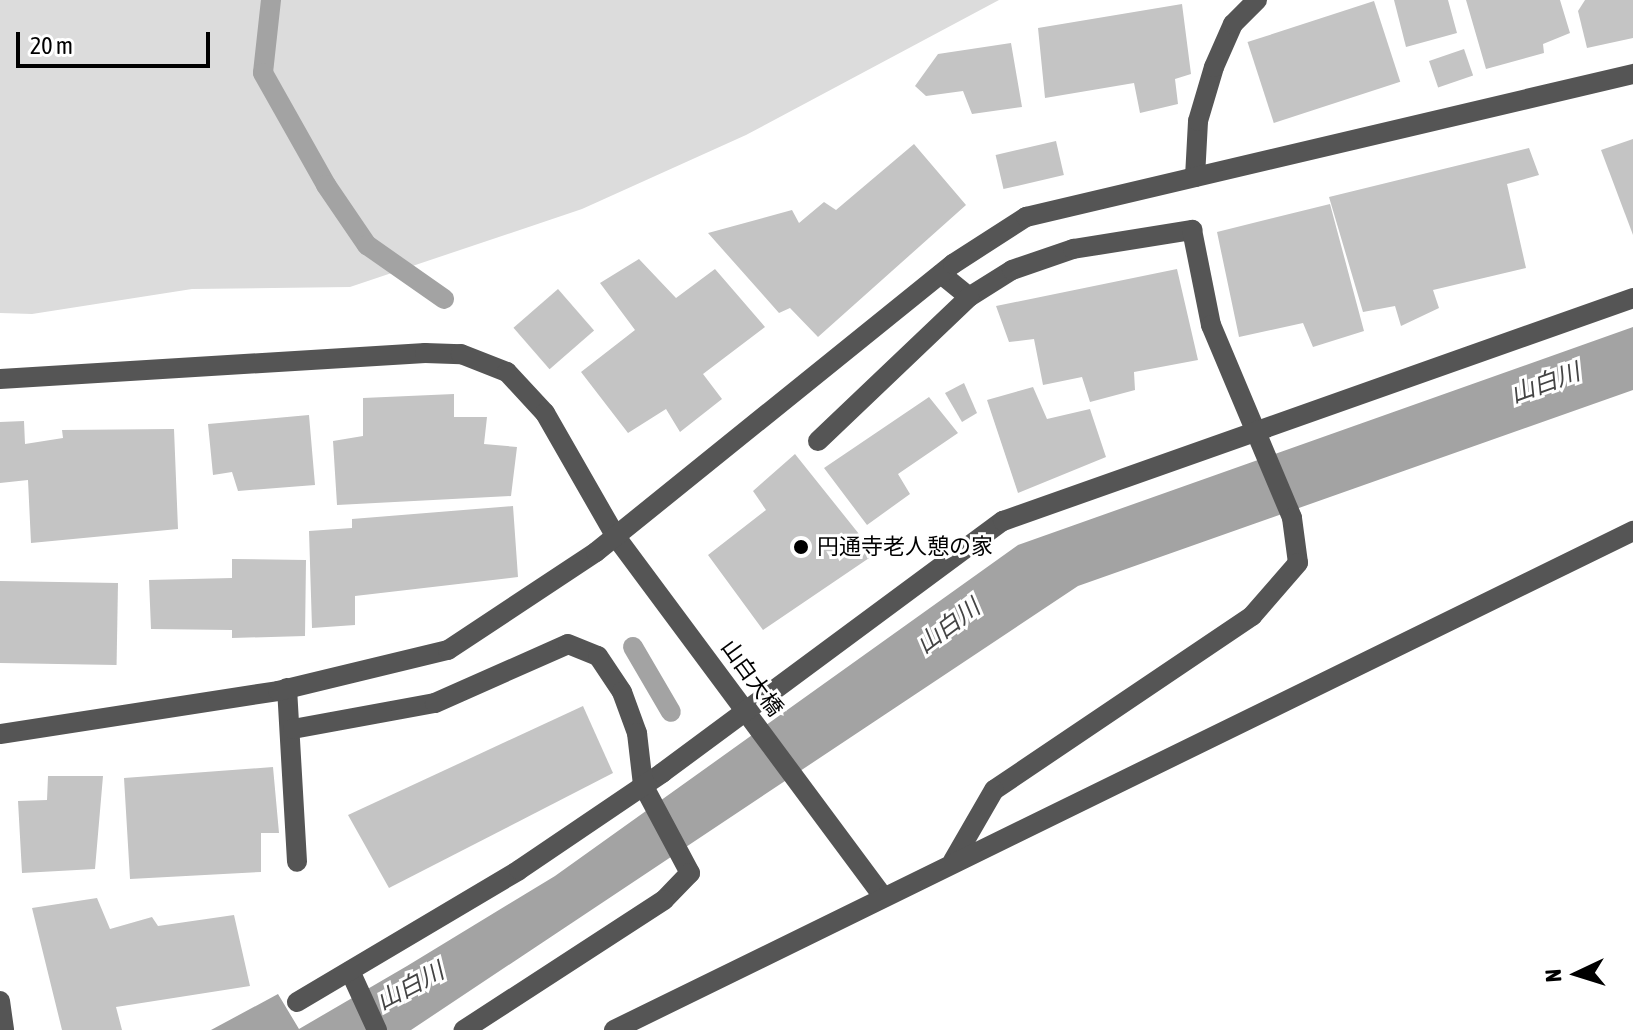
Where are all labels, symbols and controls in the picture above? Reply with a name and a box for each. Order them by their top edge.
scale bar [20,16,214,66]
text: 20 m [30,32,73,59]
water label: 山白川 [1506,357,1584,409]
place label: 円通寺老人憩の家 [817,534,993,560]
marker: 円通寺老人憩の家 [792,538,810,556]
water label: 山白川 [911,593,985,659]
street label: 山白大橋 [715,635,789,721]
north arrow [1537,934,1617,1014]
water label: 山白川 [371,956,449,1016]
text: N [1540,968,1566,983]

